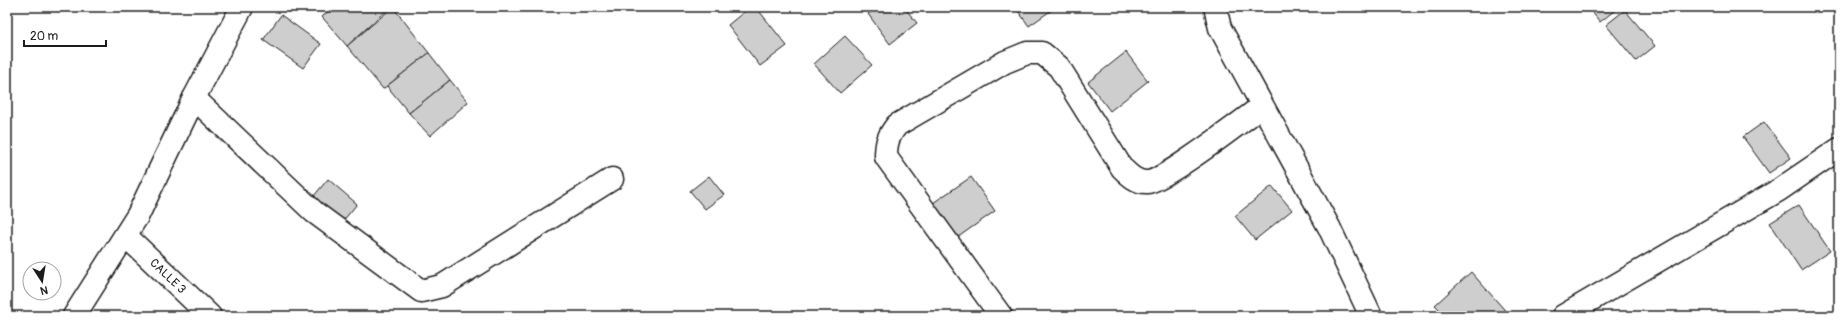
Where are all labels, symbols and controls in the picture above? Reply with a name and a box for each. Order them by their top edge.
scale bar [24,22,106,48]
text: 20 m [30,29,59,44]
street label: CALLE 3 [146,256,189,297]
north arrow [22,261,62,301]
text: N [38,283,49,298]

